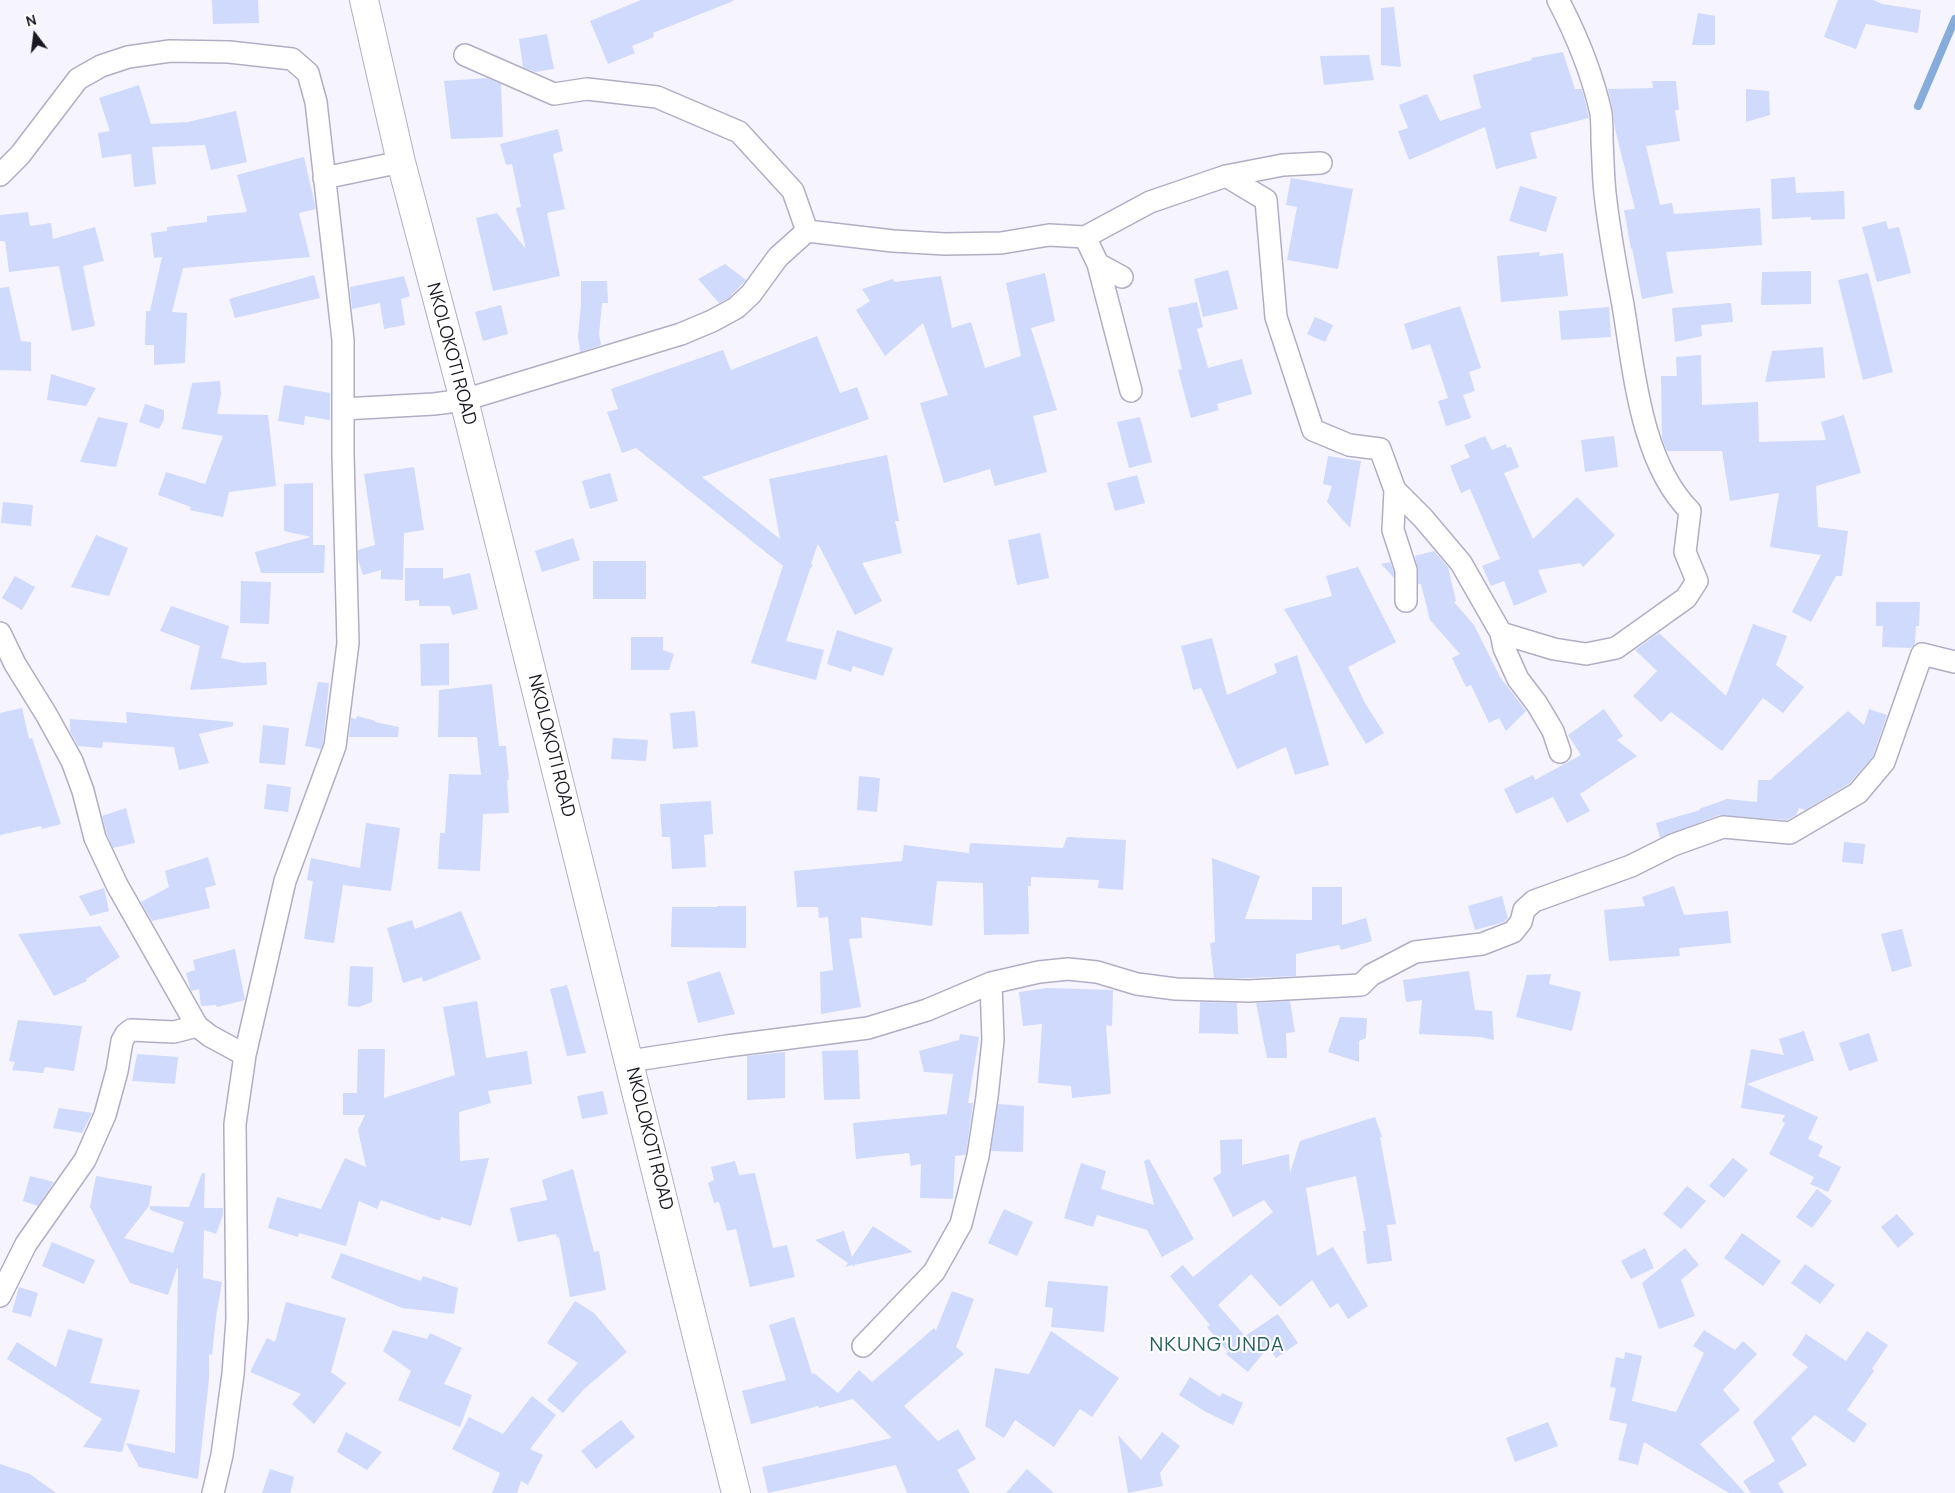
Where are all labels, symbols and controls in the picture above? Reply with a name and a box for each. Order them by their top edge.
north arrow [10,10,60,60]
text: N [24,10,38,31]
street label: NKOLOKOTI ROAD [422,281,480,427]
street label: NKOLOKOTI ROAD [523,673,579,819]
street label: NKOLOKOTI ROAD [621,1066,677,1212]
district label: NKUNG'UNDA [1148,1333,1286,1357]

